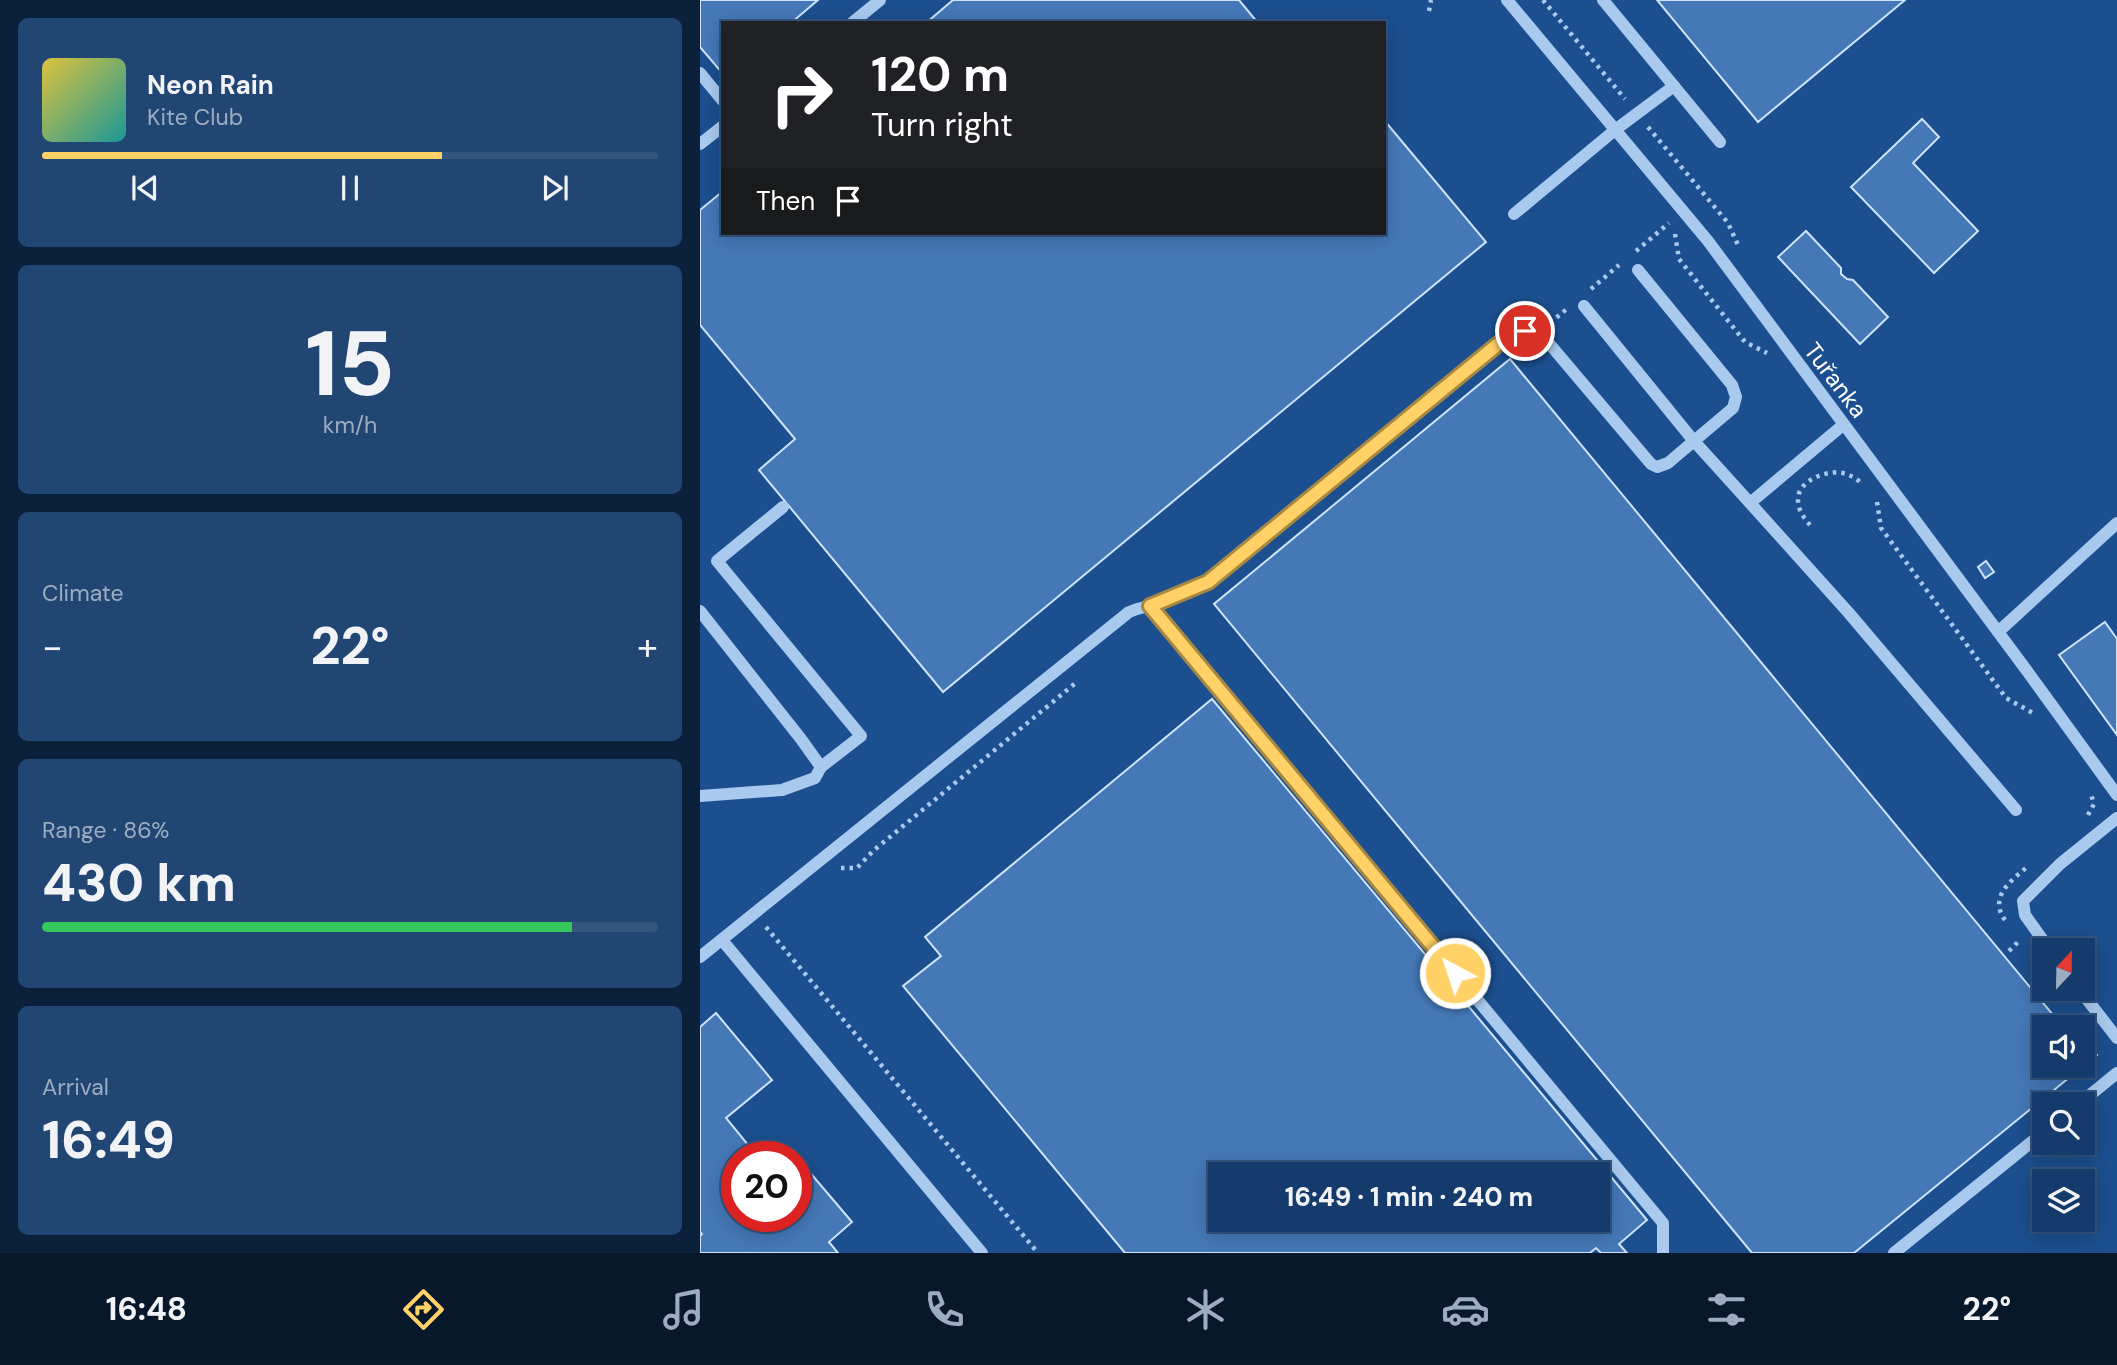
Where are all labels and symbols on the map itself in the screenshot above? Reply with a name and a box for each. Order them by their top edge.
pin [1495,301,1555,361]
street label: Tuřanka [1798,336,1874,424]
position arrow [1418,936,1492,1010]
north arrow [2032,938,2095,1001]
speed limit sign: 20 [721,1141,812,1232]

